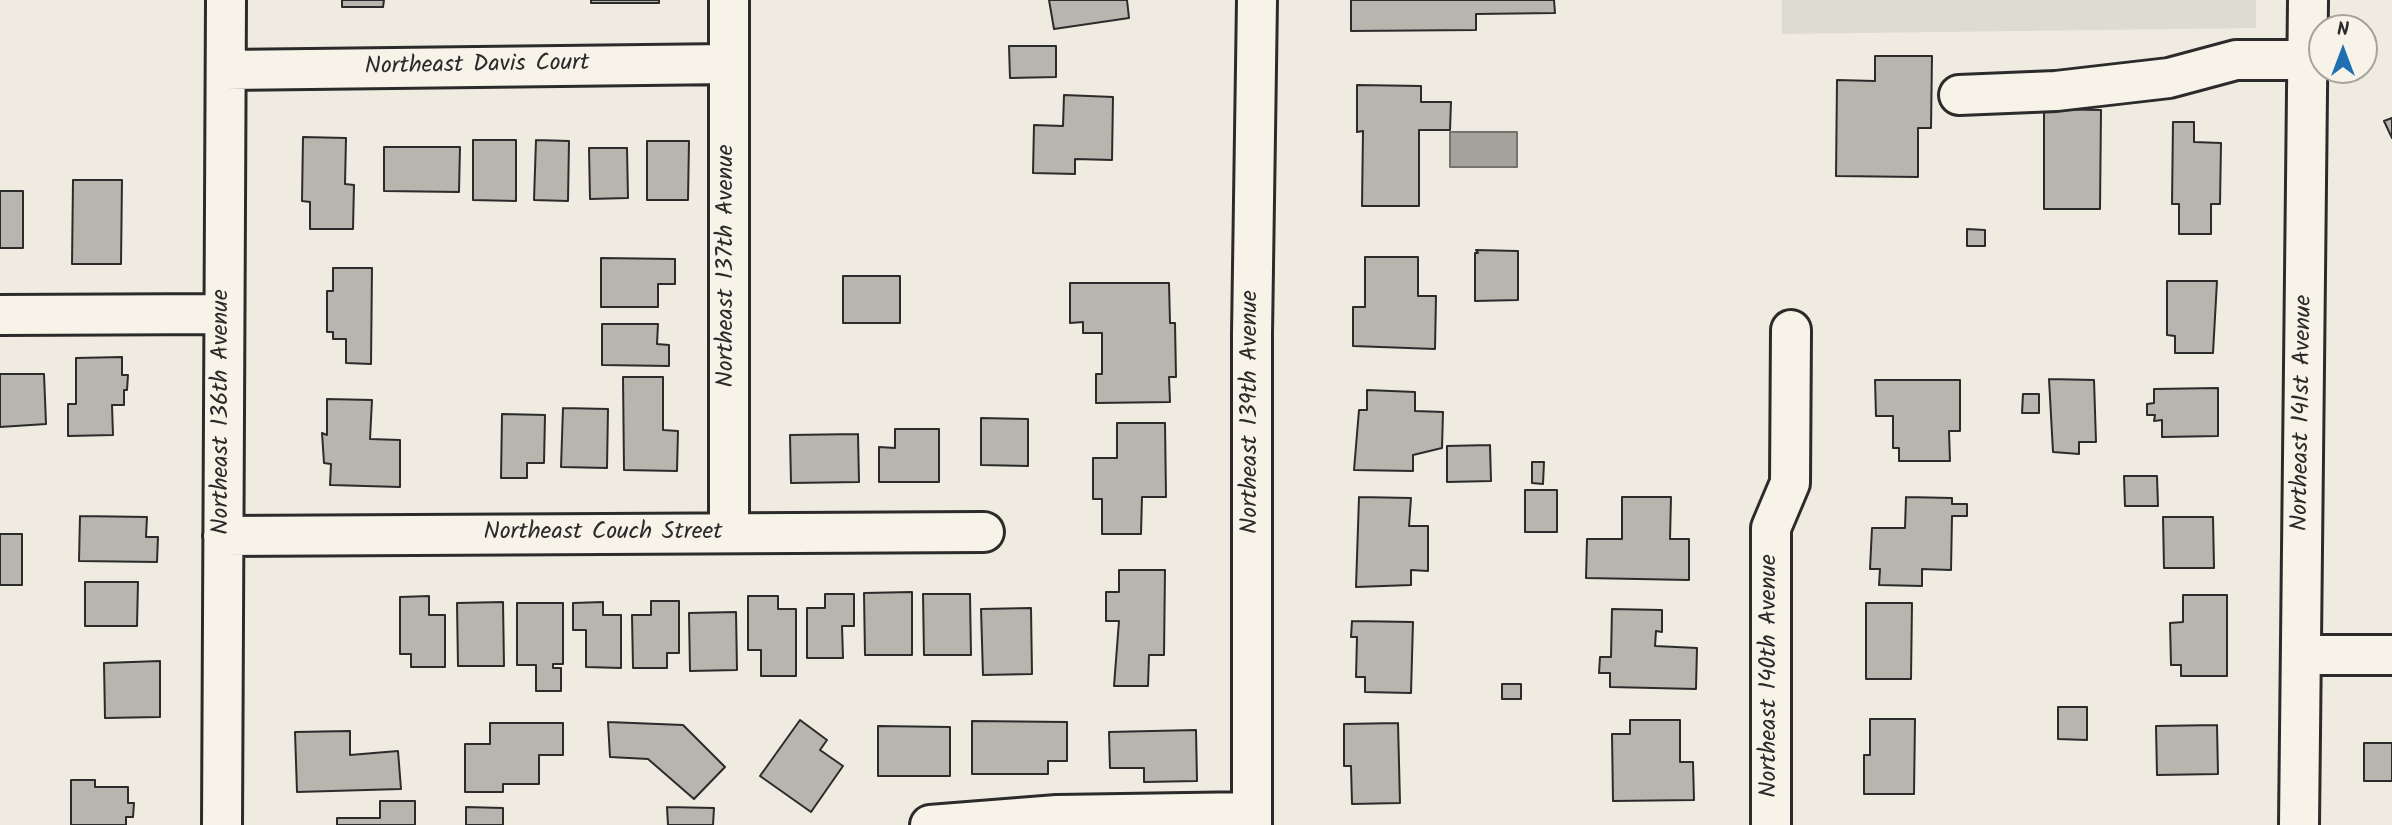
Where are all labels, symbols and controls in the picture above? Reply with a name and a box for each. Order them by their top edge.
north arrow [2308,14,2378,84]
text: N [2337,15,2349,45]
street label: Northeast Davis Court [364,51,590,83]
street label: Northeast 137th Avenue [714,144,742,388]
street label: Northeast 136th Avenue [209,289,237,535]
street label: Northeast 139th Avenue [1238,290,1266,534]
street label: Northeast 141st Avenue [2288,295,2320,531]
street label: Northeast Couch Street [483,520,723,548]
street label: Northeast 140th Avenue [1757,554,1785,798]

